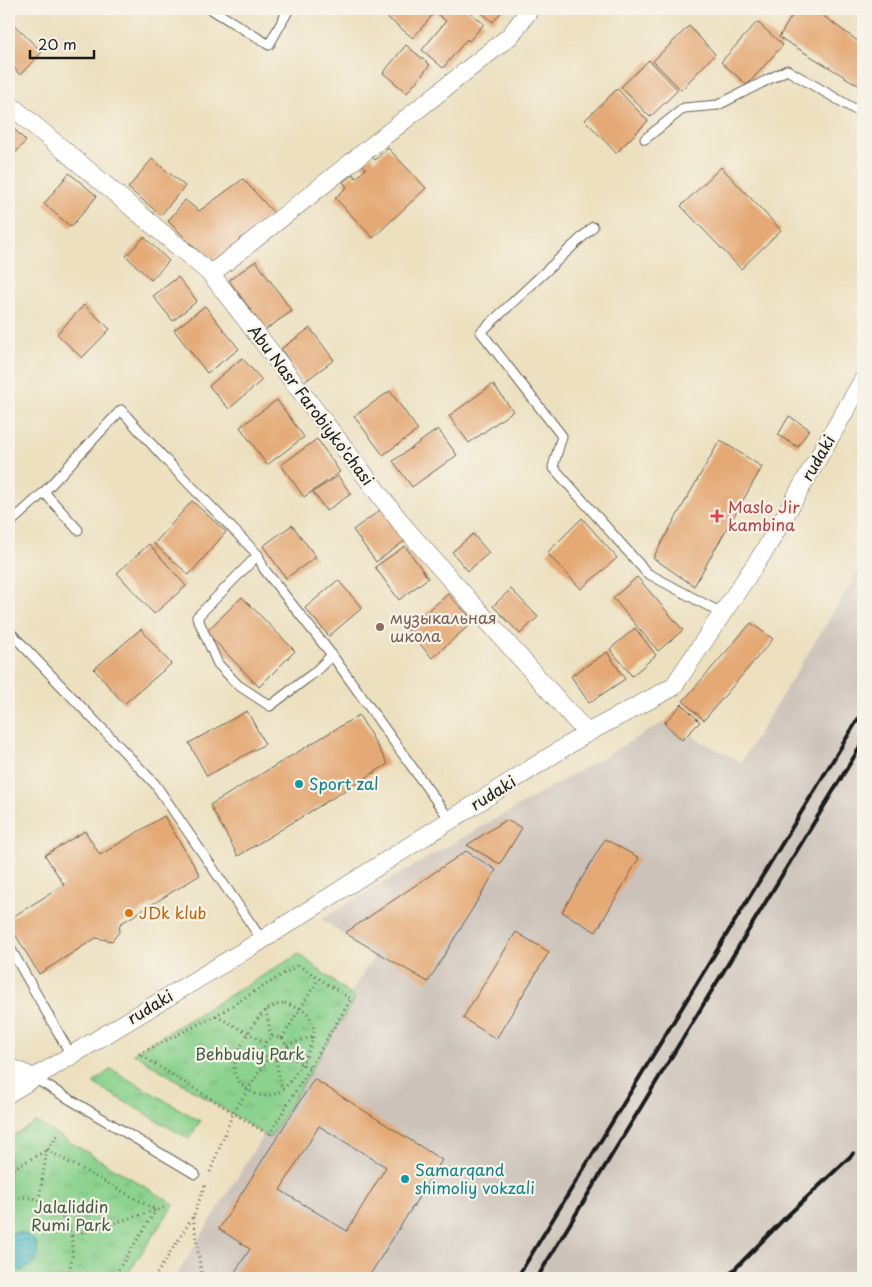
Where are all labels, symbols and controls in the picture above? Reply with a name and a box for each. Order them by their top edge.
scale bar [30,28,94,60]
text: 20 m [38,32,77,55]
street label: Abu Nasr Farobiyko'chasi [243,319,380,490]
street label: rudaki [794,430,840,485]
place label: Maslo Jir kambina [728,494,800,536]
marker: Maslo Jir kambina [710,509,724,523]
place label: музыкальная школа [390,605,497,647]
marker: музыкальная школа [374,621,386,633]
street label: rudaki [465,769,520,816]
place label: Sport zal [309,771,379,795]
marker: Sport zal [293,778,305,790]
place label: JDk klub [139,900,206,924]
marker: JDk klub [123,907,135,919]
street label: rudaki [122,983,177,1029]
park label: Behbudiy Park [195,1041,305,1065]
place label: Samarqand shimoliy vokzali [415,1157,535,1199]
marker: Samarqand shimoliy vokzali [399,1173,411,1185]
park label: Jalaliddin Rumi Park [31,1194,111,1236]

